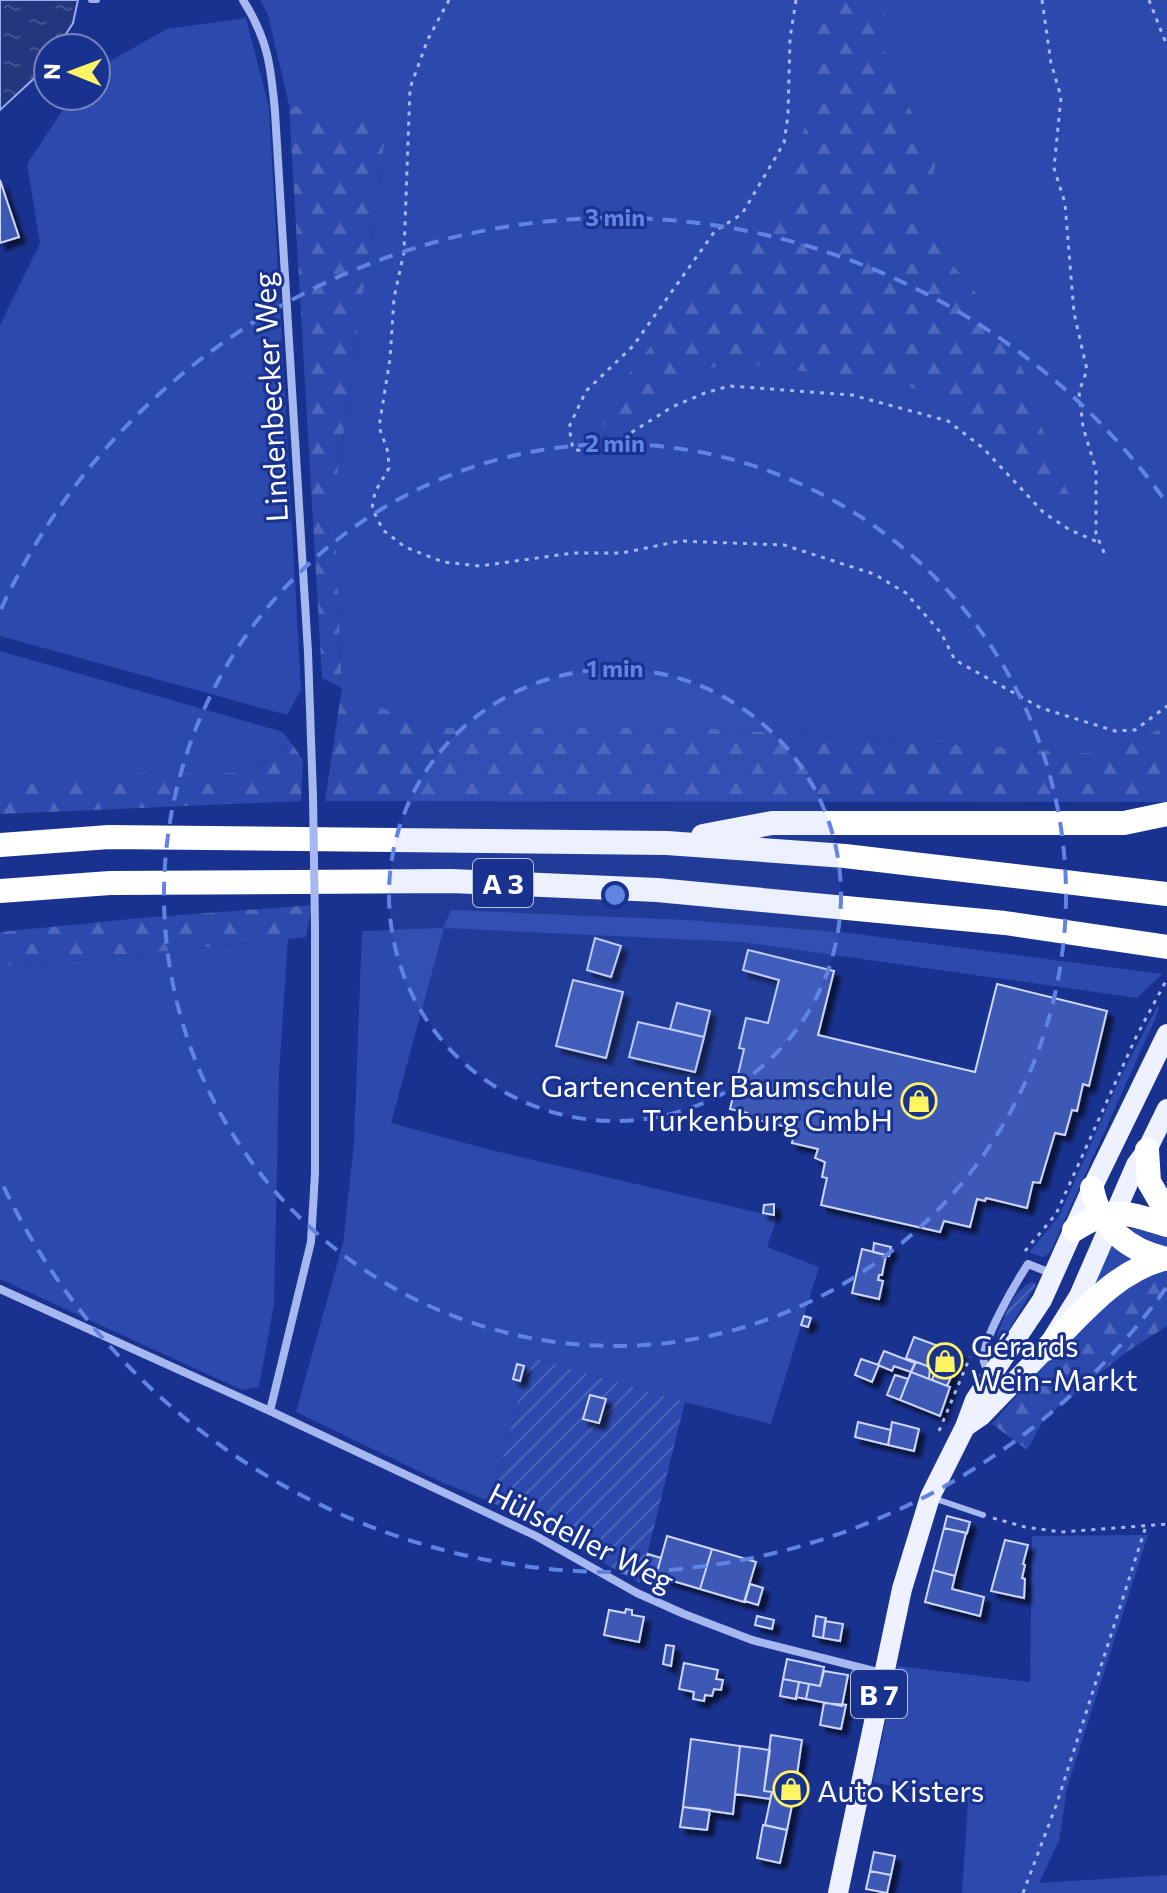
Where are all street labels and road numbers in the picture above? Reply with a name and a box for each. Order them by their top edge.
street label: Lindenbecker Weg [244,271,294,523]
road number: A 3 [473,859,533,907]
street label: Hülsdeller Weg [483,1473,681,1599]
road number: B 7 [851,1670,907,1718]

